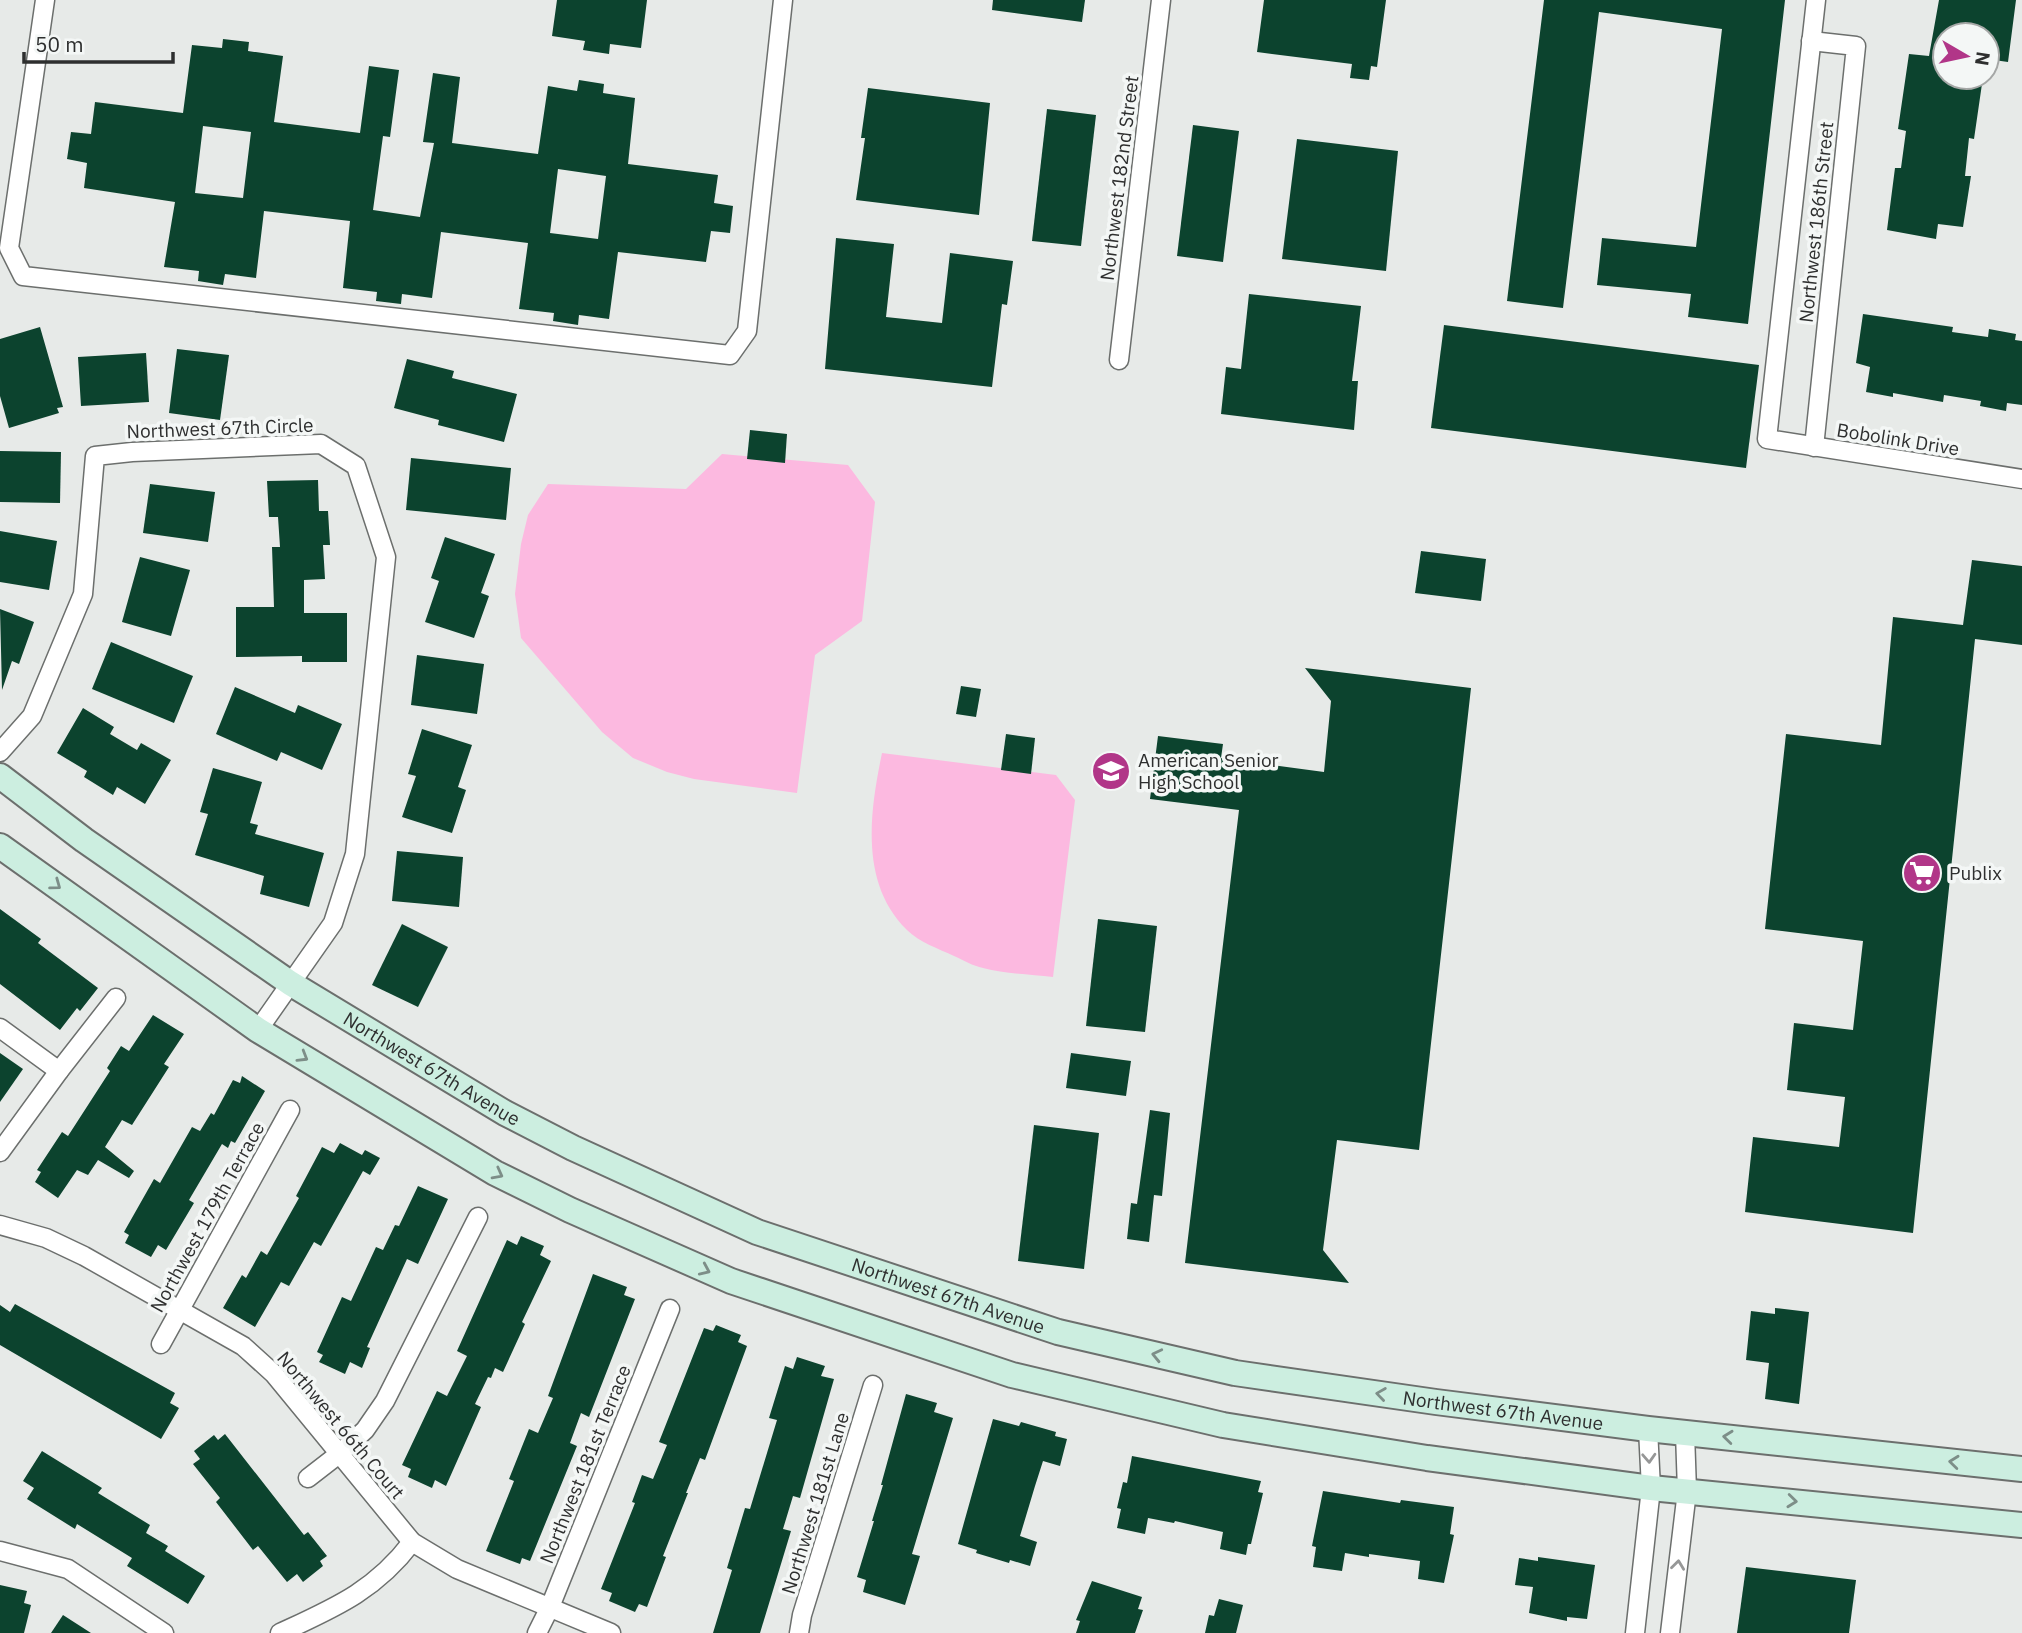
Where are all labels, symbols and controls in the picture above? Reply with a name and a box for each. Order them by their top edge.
scale bar [24,21,173,65]
north arrow [1931,21,2001,91]
text: 50 m [35,30,84,58]
text: N [1970,50,1996,67]
street label: Northwest 182nd Street [1095,74,1143,282]
street label: Northwest 186th Street [1794,120,1838,324]
street label: Northwest 67th Circle [126,413,314,443]
street label: Bobolink Drive [1835,417,1961,461]
place label: American Senior High School [1138,748,1279,794]
school or university icon: American Senior High School [1090,750,1132,792]
supermarket icon: Publix [1901,852,1943,894]
place label: Publix [1949,861,2002,885]
one-way arrow [48,877,61,890]
street label: Northwest 67th Avenue [339,1006,524,1131]
one-way arrow [296,1049,309,1062]
street label: Northwest 179th Terrace [145,1118,269,1316]
one-way arrow [491,1166,503,1179]
street label: Northwest 67th Avenue [849,1252,1048,1339]
one-way arrow [697,1262,710,1276]
street label: Northwest 66th Court [272,1346,410,1504]
one-way arrow [1151,1349,1163,1364]
street label: Northwest 181st Terrace [534,1361,636,1567]
street label: Northwest 67th Avenue [1401,1385,1605,1435]
one-way arrow [1375,1387,1387,1402]
street label: Northwest 181st Lane [776,1409,854,1597]
one-way arrow [1722,1430,1734,1445]
one-way arrow [1642,1453,1657,1464]
one-way arrow [1948,1455,1959,1470]
one-way arrow [1786,1494,1798,1509]
one-way arrow [1671,1559,1686,1571]

